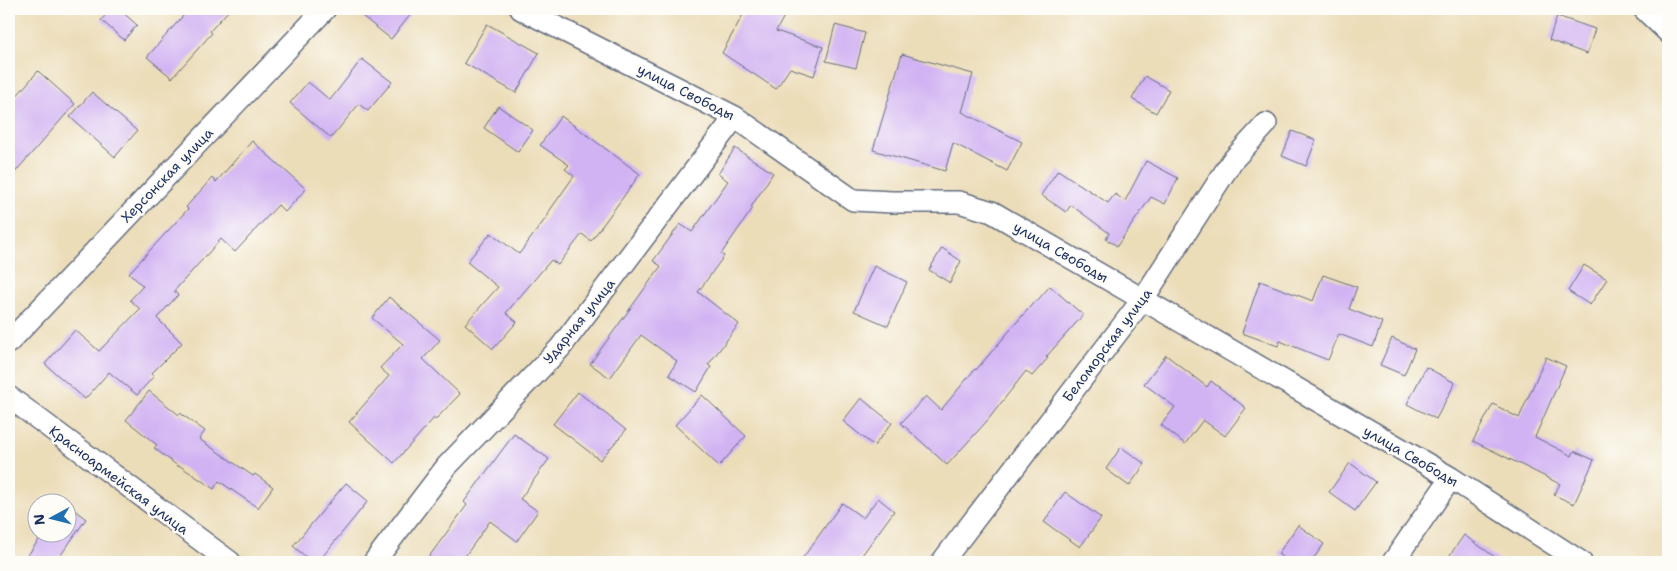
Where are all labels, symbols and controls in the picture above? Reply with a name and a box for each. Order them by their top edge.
street label: улица Свободы [634,60,738,124]
street label: Херсонская улица [117,124,217,226]
street label: улица Свободы [1010,218,1112,286]
street label: Ударная улица [539,274,619,367]
street label: Беломорская улица [1058,284,1156,405]
street label: Красноармейская улица [46,422,193,539]
street label: улица Свободы [1360,422,1462,490]
north arrow [28,494,78,544]
text: N [29,513,49,526]

